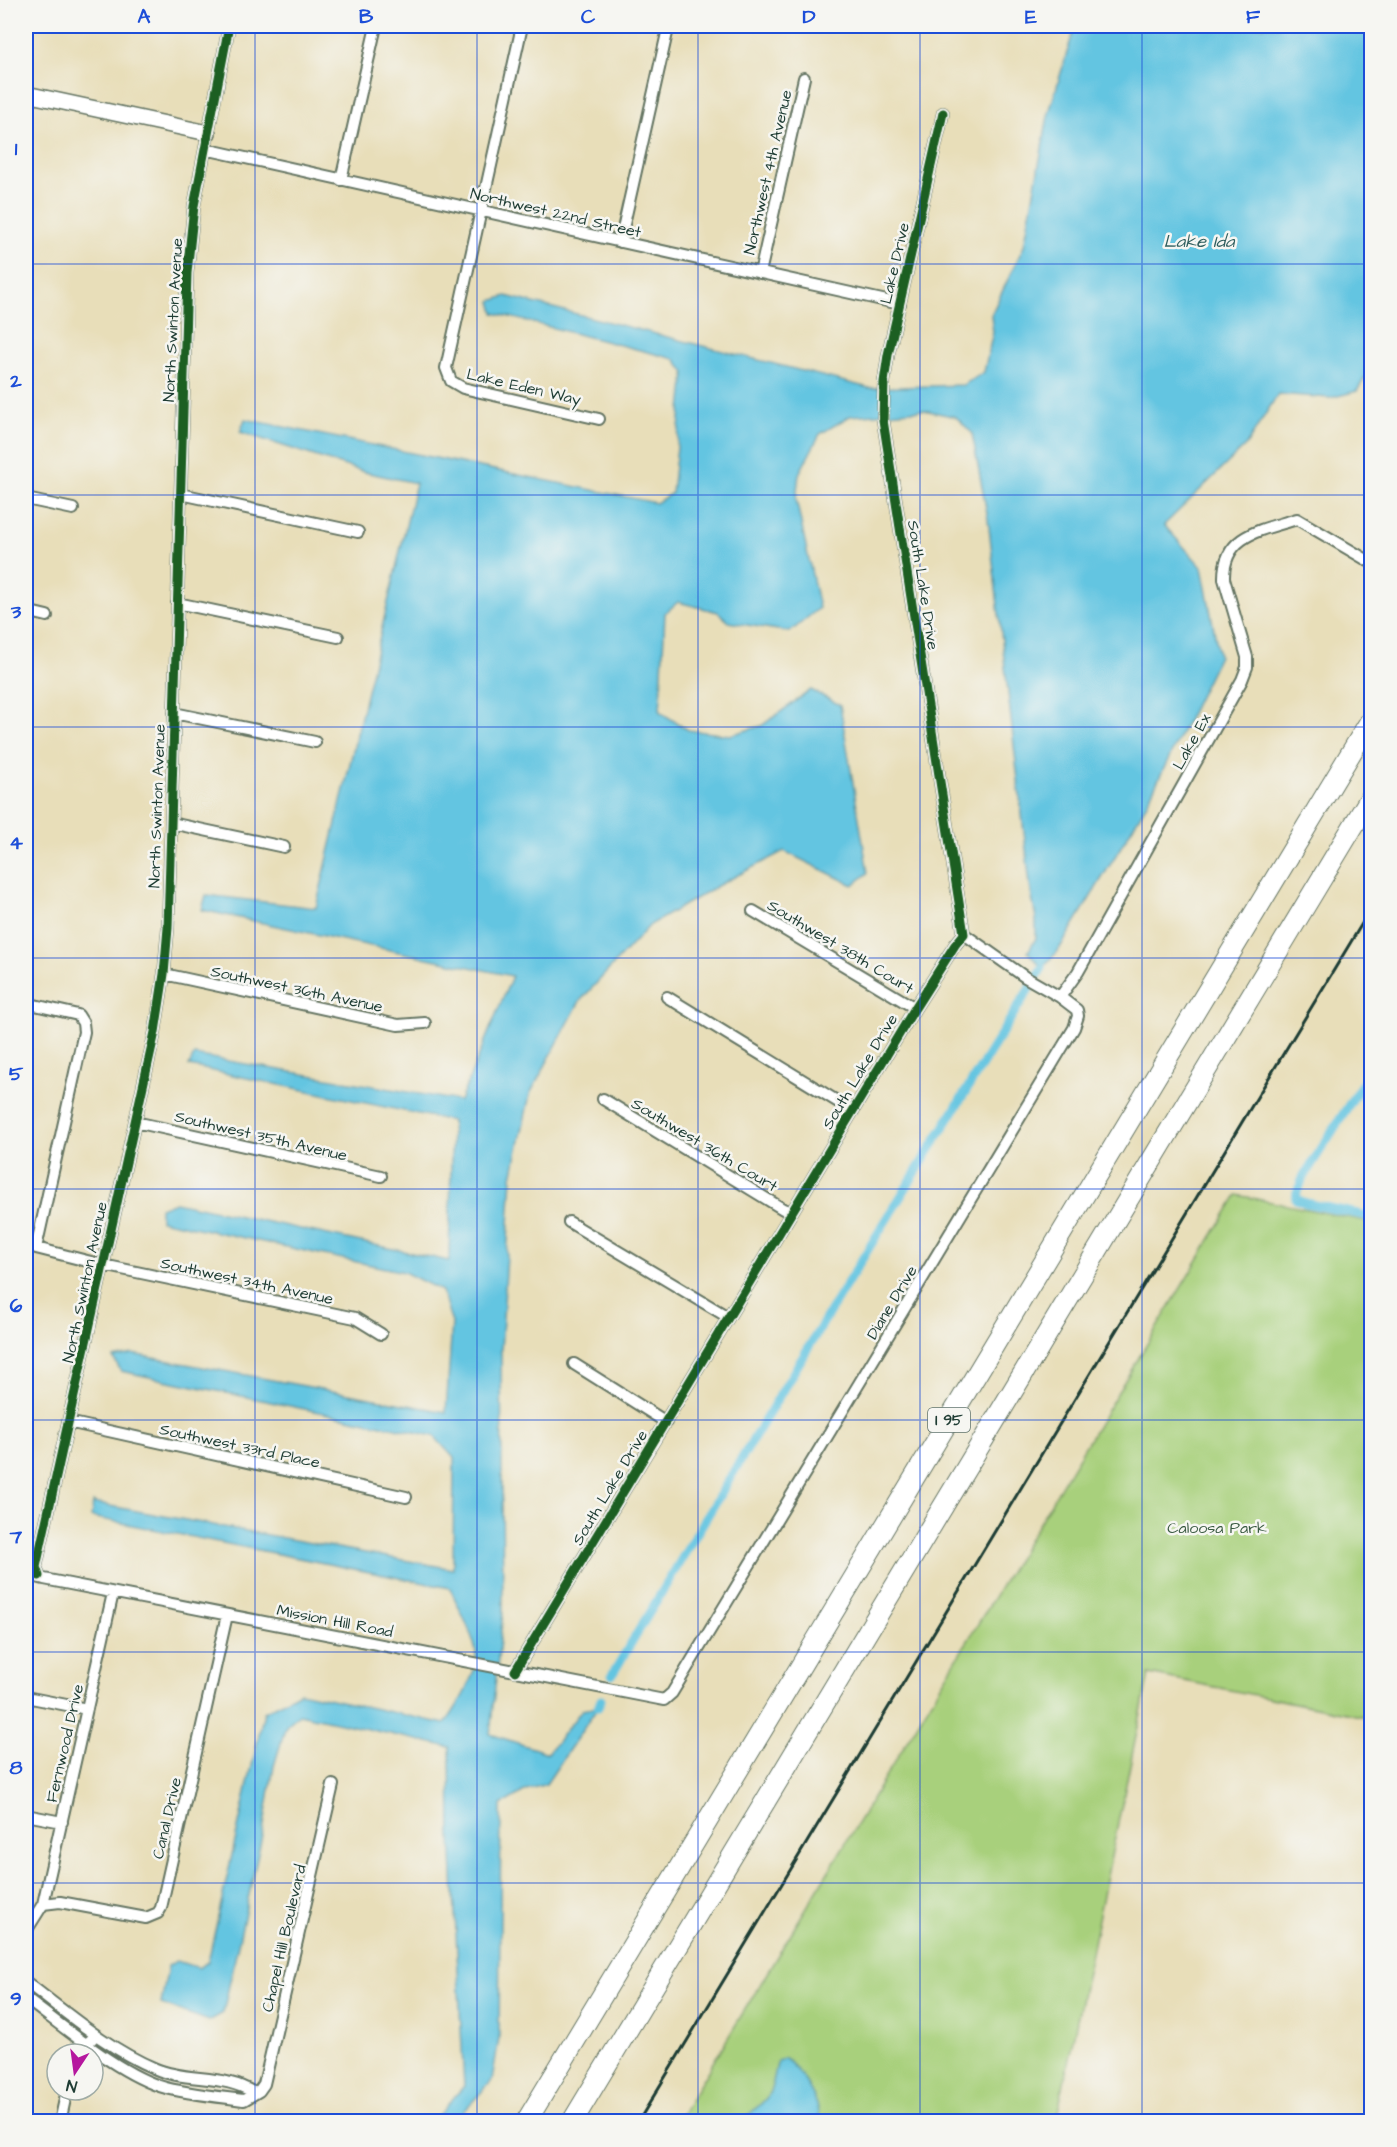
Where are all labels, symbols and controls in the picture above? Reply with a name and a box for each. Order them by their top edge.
text: A [138,3,151,31]
text: B [359,3,374,31]
text: C [581,3,596,31]
text: D [803,3,816,31]
text: E [1025,3,1037,31]
text: F [1246,3,1261,31]
street label: Northwest 4th Avenue [738,87,798,257]
text: 1 [15,135,18,163]
street label: Northwest 22nd Street [468,183,644,243]
street label: Lake Drive [875,220,915,306]
water label: Lake Ida [1164,229,1235,254]
street label: North Swinton Avenue [158,237,188,403]
street label: Lake Eden Way [464,363,583,412]
text: 2 [9,367,22,395]
street label: South Lake Drive [902,519,944,652]
text: 3 [10,598,22,626]
street label: Lake Ex [1167,709,1217,774]
street label: North Swinton Avenue [143,723,171,888]
text: 4 [9,829,23,857]
street label: Southwest 38th Court [763,894,918,1000]
street label: Southwest 36th Avenue [209,960,385,1018]
street label: South Lake Drive [817,1009,903,1133]
text: 5 [9,1060,24,1088]
street label: Southwest 36th Court [627,1092,782,1198]
street label: Southwest 35th Avenue [172,1105,350,1167]
street label: North Swinton Avenue [57,1199,113,1365]
street label: Southwest 34th Avenue [158,1252,336,1310]
street label: Diane Drive [861,1261,923,1344]
text: 6 [10,1292,23,1320]
road number: I 95 [928,1408,970,1432]
street label: Southwest 33rd Place [157,1418,322,1474]
street label: South Lake Drive [567,1425,653,1549]
park label: Caloosa Park [1167,1517,1267,1539]
text: 7 [9,1523,23,1551]
street label: Mission Hill Road [275,1599,395,1643]
street label: Fernwood Drive [41,1682,89,1804]
text: 8 [10,1754,23,1782]
street label: Canal Drive [147,1775,187,1861]
street label: Chapel Hill Boulevard [256,1862,312,2014]
text: 9 [10,1985,22,2013]
north arrow [45,2042,105,2102]
text: N [64,2074,79,2097]

